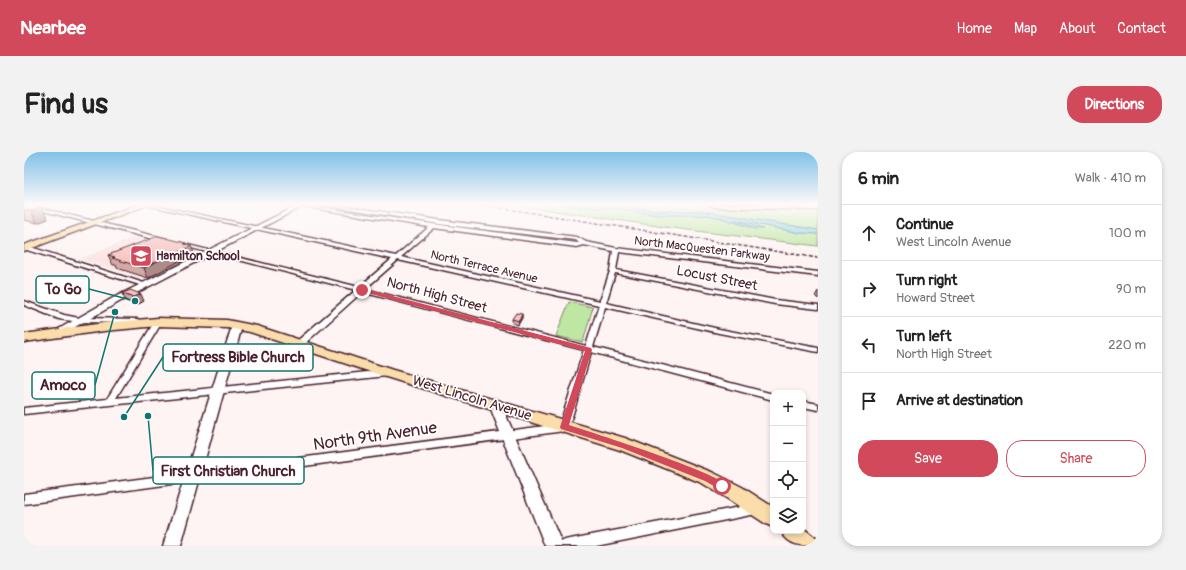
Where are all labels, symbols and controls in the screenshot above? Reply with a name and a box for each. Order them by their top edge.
text: Nearbee [20,16,86,40]
text: Home [957,20,992,37]
text: Map [1014,20,1037,37]
text: About [1059,20,1095,37]
text: Contact [1117,20,1166,37]
button: Directions [1067,86,1162,123]
text: Find us [24,87,108,122]
text: 6 min [858,168,899,189]
text: Walk · 410 m [1075,170,1146,186]
text: Continue [896,215,954,234]
icon: ahead [858,222,880,244]
text: 100 m [1109,225,1146,241]
street label: North MacQuesten Parkway [633,233,771,265]
text: West Lincoln Avenue [896,234,1011,250]
school or university icon: Hamilton School [128,243,154,269]
street label: North Terrace Avenue [429,247,539,287]
place label: Hamilton School [156,249,240,264]
street label: Locust Street [675,262,759,294]
text: Turn right [896,271,957,290]
street label: North High Street [385,273,489,317]
callout: To Go [36,276,89,303]
icon: right [858,278,880,300]
text: To Go [44,280,81,299]
route end [353,281,371,299]
text: 90 m [1116,281,1146,297]
text: Howard Street [896,290,975,306]
text: Turn left [896,327,952,346]
icon: left [858,334,880,356]
text: 220 m [1108,337,1146,353]
callout: Fortress Bible Church [163,344,313,371]
text: North High Street [896,346,992,362]
text: Fortress Bible Church [171,348,305,367]
callout: Amoco [32,372,95,399]
street label: West Lincoln Avenue [410,372,534,424]
text: Amoco [40,376,86,395]
map controls [770,390,806,534]
button: + [770,390,806,426]
icon: arrive [858,390,880,412]
text: Arrive at destination [896,391,1023,410]
street label: North 9th Avenue [312,417,439,455]
button: − [770,426,806,462]
button: Save [858,440,998,477]
button: Share [1006,440,1146,477]
callout: First Christian Church [153,457,304,484]
text: First Christian Church [161,462,295,481]
button: locate [770,462,806,498]
route start [713,477,731,495]
button: layers [770,498,806,534]

